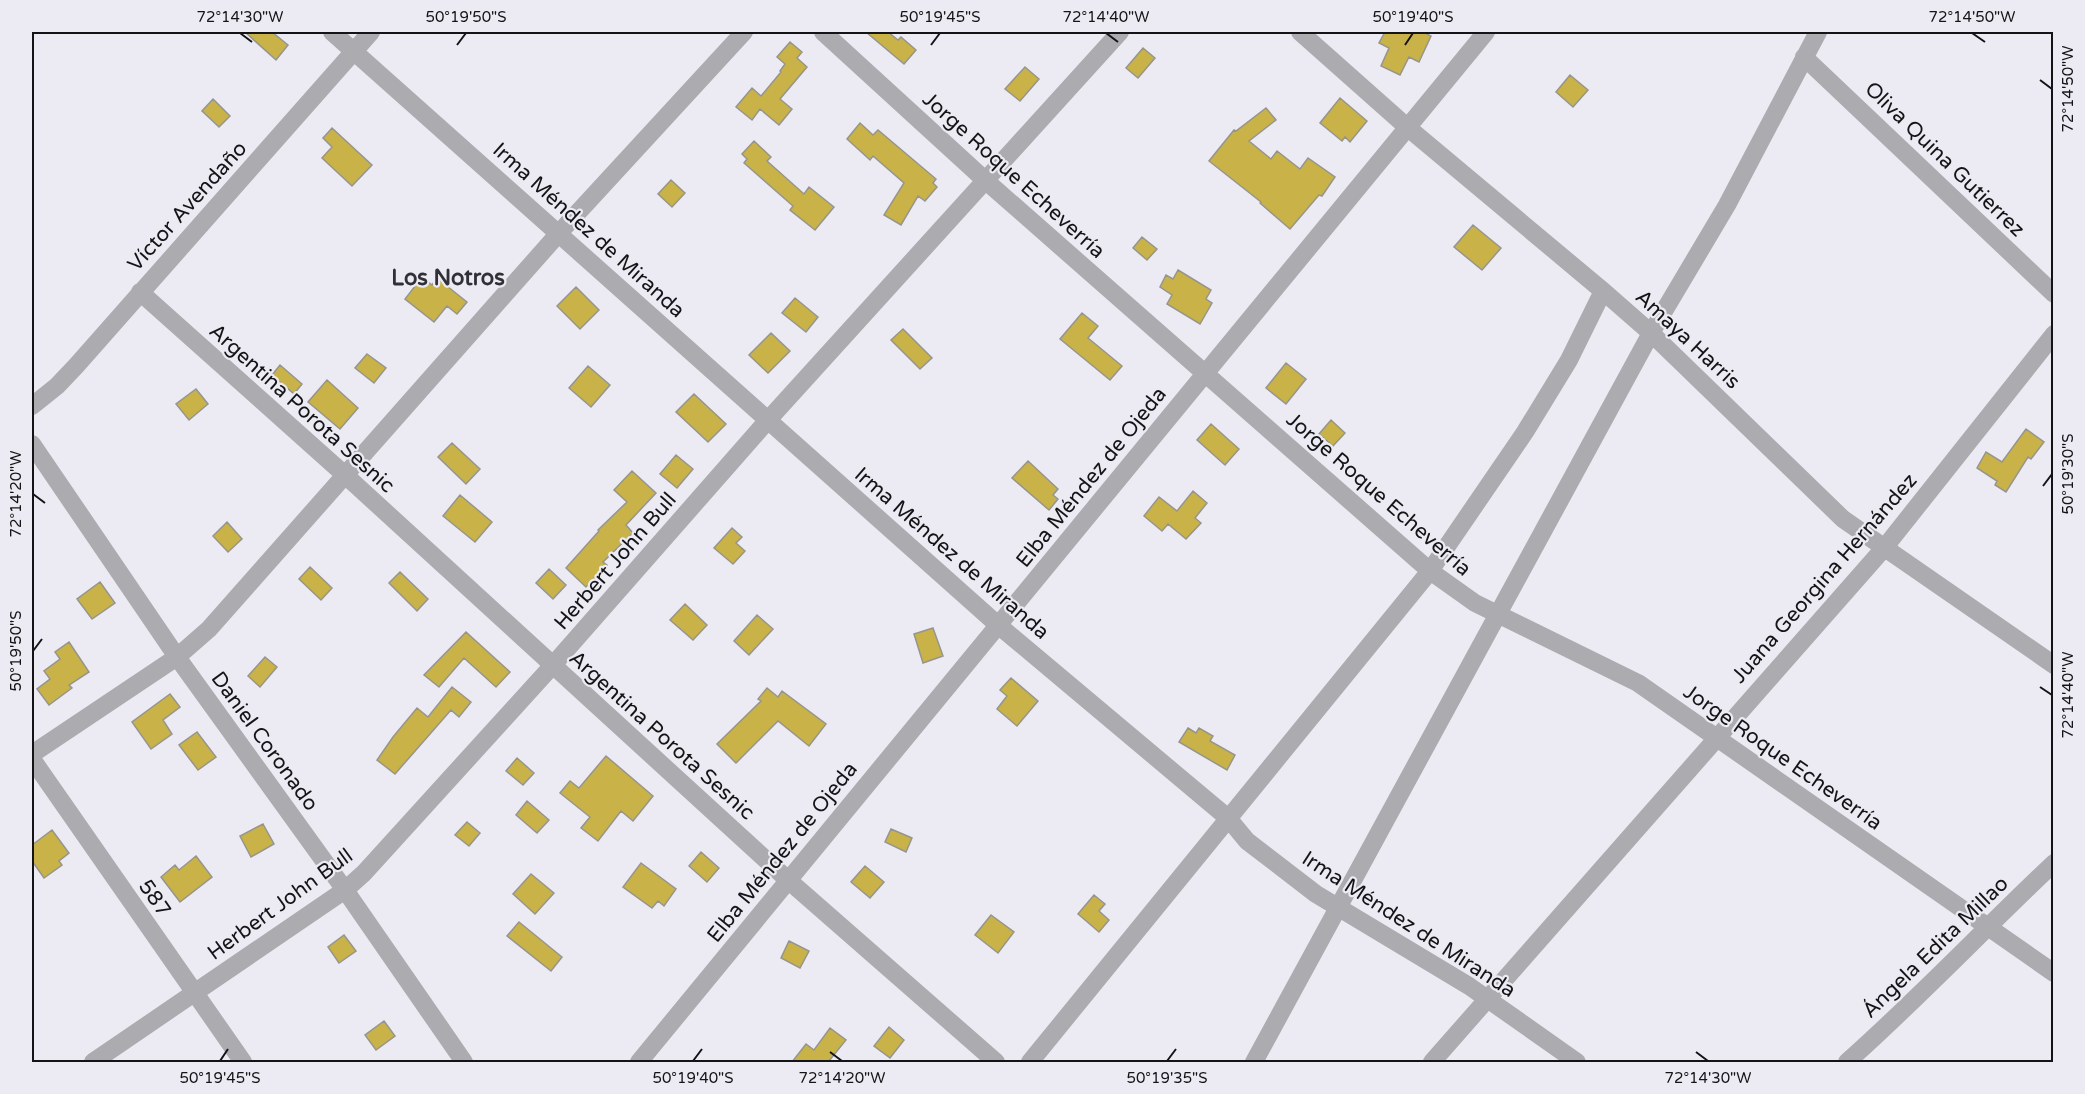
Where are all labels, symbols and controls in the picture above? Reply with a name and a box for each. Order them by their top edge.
text: 72°14'30"W [197,8,283,26]
text: 50°19'50"S [426,8,506,26]
text: 50°19'45"S [900,8,980,26]
text: 72°14'40"W [1063,8,1149,26]
text: 50°19'40"S [1373,8,1453,26]
text: 72°14'50"W [1929,8,2015,26]
text: 72°14'50"W [2059,46,2077,132]
street label: Oliva Quina Gutierrez [1860,77,2030,242]
street label: Jorge Roque Echeverría [917,87,1110,264]
street label: Víctor Avendaño [123,136,252,276]
street label: Irma Méndez de Miranda [488,138,690,323]
district label: Los Notros [391,265,505,291]
street label: Amaya Harris [1630,285,1745,394]
street label: Argentina Porota Sesnic [204,319,399,498]
street label: Elba Méndez de Ojeda [1011,382,1172,572]
street label: Jorge Roque Echeverría [1281,407,1476,582]
text: 50°19'30"S [2059,434,2077,514]
text: 72°14'20"W [7,451,25,537]
street label: Irma Méndez de Miranda [849,462,1054,645]
street label: Juana Georgina Hernández [1726,468,1922,688]
street label: Herbert John Bull [549,488,682,635]
text: 50°19'50"S [7,611,25,691]
street label: Argentina Porota Sesnic [564,646,759,825]
text: 72°14'40"W [2059,652,2077,738]
street label: Daniel Coronado [206,667,324,816]
street label: Jorge Roque Echeverría [1679,679,1887,836]
street label: Elba Méndez de Ojeda [702,757,863,947]
street label: Herbert John Bull [203,843,358,965]
street label: Irma Méndez de Miranda [1297,846,1520,1003]
street label: Ángela Edita Millao [1857,871,2014,1023]
street label: 587 [133,875,176,922]
text: 50°19'45"S [180,1069,260,1087]
text: 50°19'40"S [653,1069,733,1087]
text: 72°14'20"W [799,1069,885,1087]
text: 50°19'35"S [1127,1069,1207,1087]
text: 72°14'30"W [1665,1069,1751,1087]

